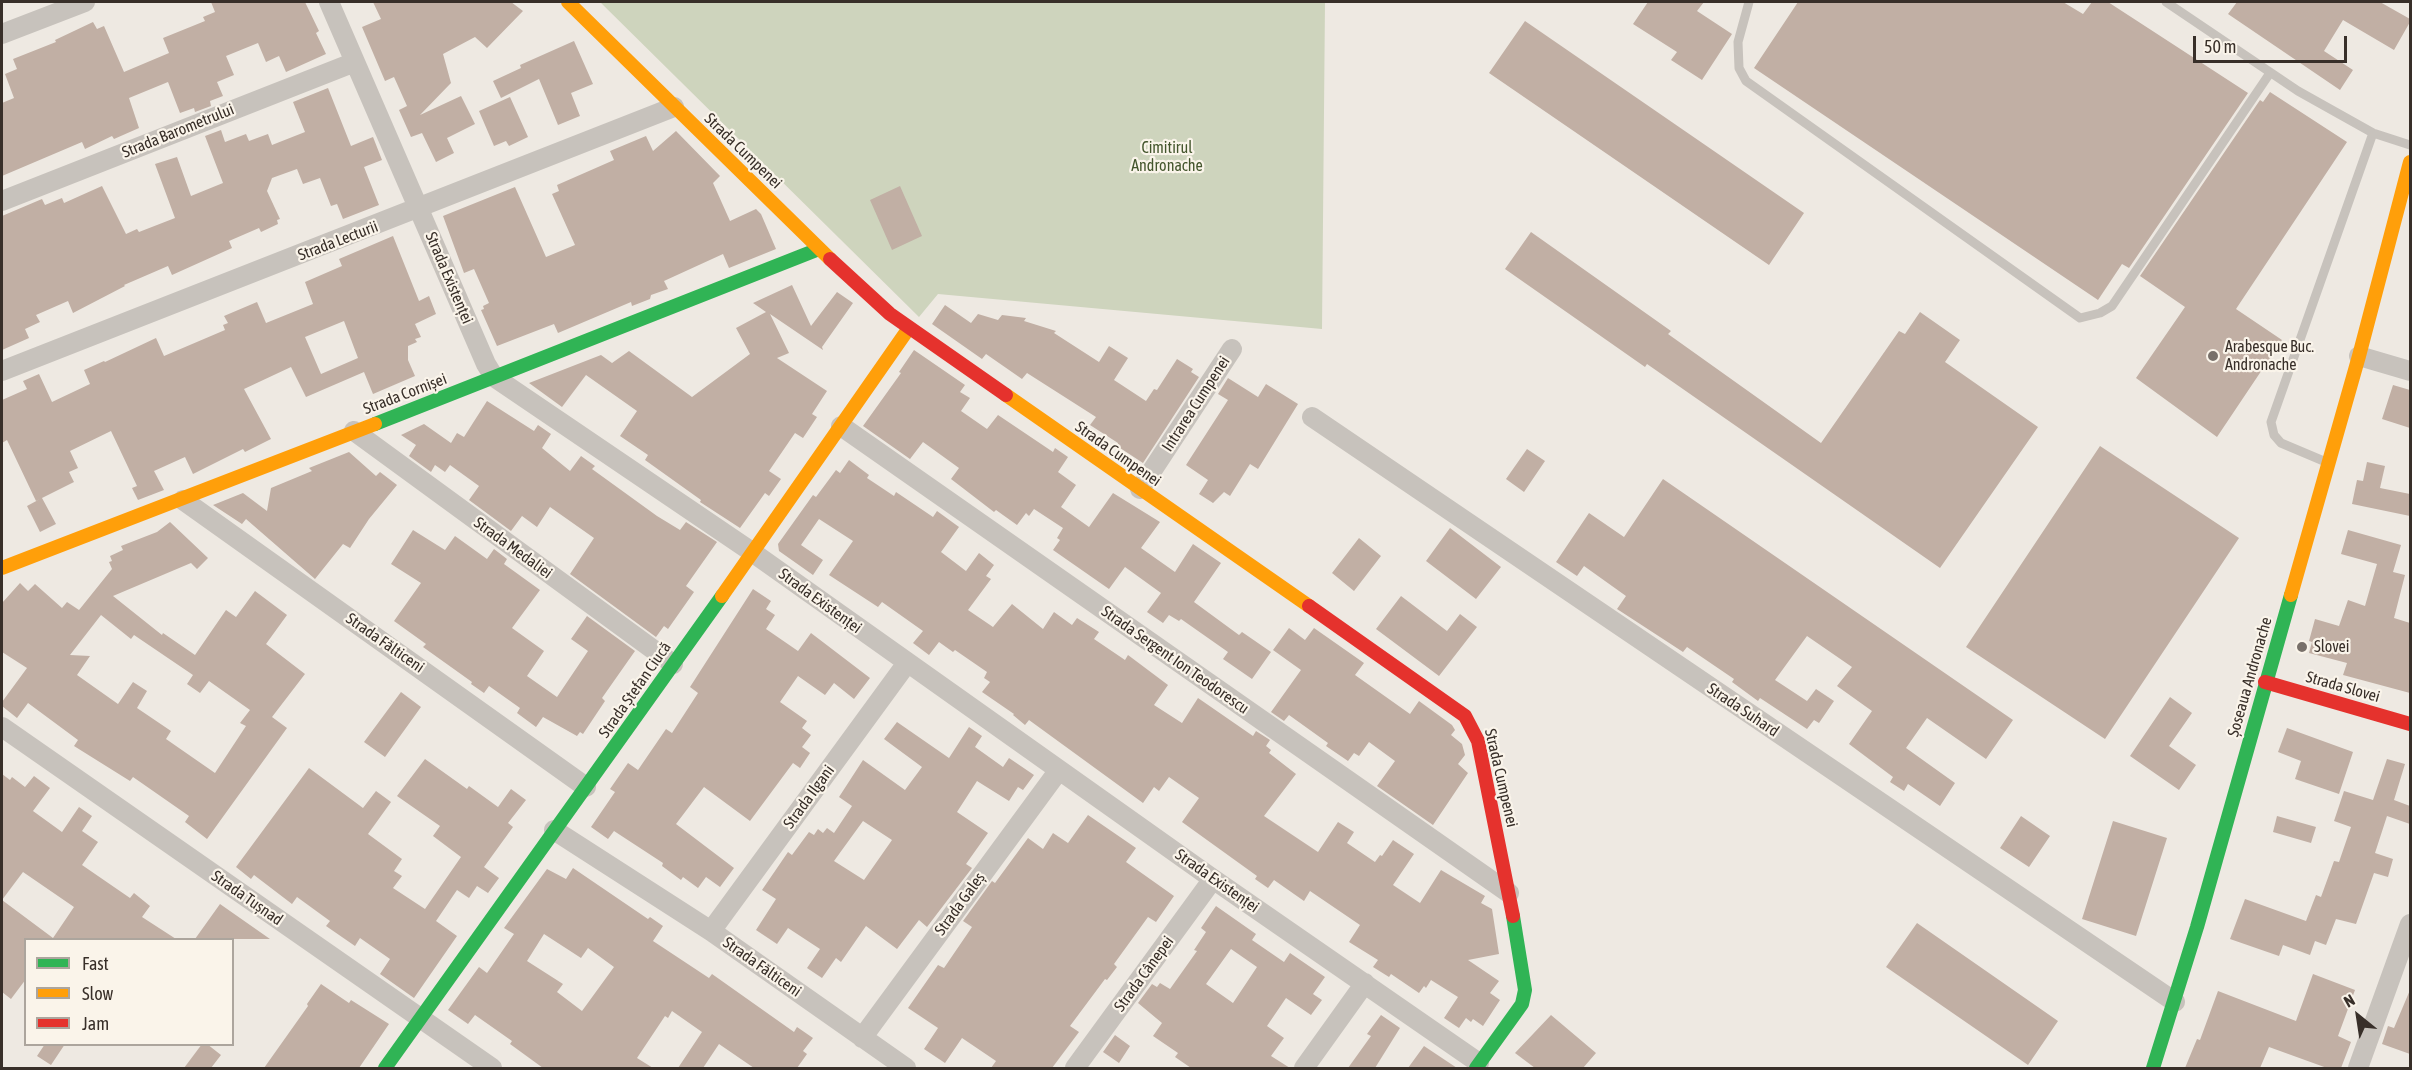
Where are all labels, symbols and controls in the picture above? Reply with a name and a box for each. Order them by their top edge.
scale bar [2196,24,2350,62]
text: 50 m [2204,36,2236,57]
street label: Strada Barometrului [119,100,237,162]
street label: Strada Cumpenei [700,109,786,193]
park label: Cimitirul Andronache [1131,138,1203,176]
street label: Strada Lecturii [295,217,381,265]
street label: Strada Existenței [421,229,477,327]
place label: Arabesque Buc. Andronache [2225,337,2314,375]
marker: Arabesque Buc. Andronache [2206,349,2220,363]
street label: Intrarea Cumpenei [1158,353,1234,455]
street label: Strada Cornișei [361,369,449,419]
street label: Strada Cumpenei [1071,417,1165,491]
street label: Strada Medaliei [470,513,556,583]
street label: Strada Existenței [775,564,865,638]
street label: Strada Sergent Ion Teodorescu [1098,602,1252,718]
street label: Strada Fălticeni [342,609,428,677]
street label: Șoseaua Andronache [2224,615,2276,739]
place label: Slovei [2314,637,2350,657]
street label: Strada Ștefan Ciucă [595,638,675,742]
marker: Slovei [2295,640,2309,654]
street label: Strada Slovei [2304,667,2382,707]
street label: Strada Suhard [1704,679,1782,741]
street label: Strada Cumpenei [1480,727,1522,829]
street label: Strada Ilgani [780,761,838,833]
street label: Strada Existenței [1171,845,1263,917]
street label: Strada Tușnad [208,866,286,930]
street label: Strada Galeș [931,869,989,939]
street label: Strada Fălticeni [719,933,805,1001]
street label: Strada Cânepei [1110,933,1178,1015]
legend [24,938,234,1046]
text: Fast [82,953,109,974]
text: Slow [82,983,113,1004]
north arrow [2328,986,2388,1046]
text: N [2340,990,2358,1011]
text: Jam [82,1013,109,1034]

